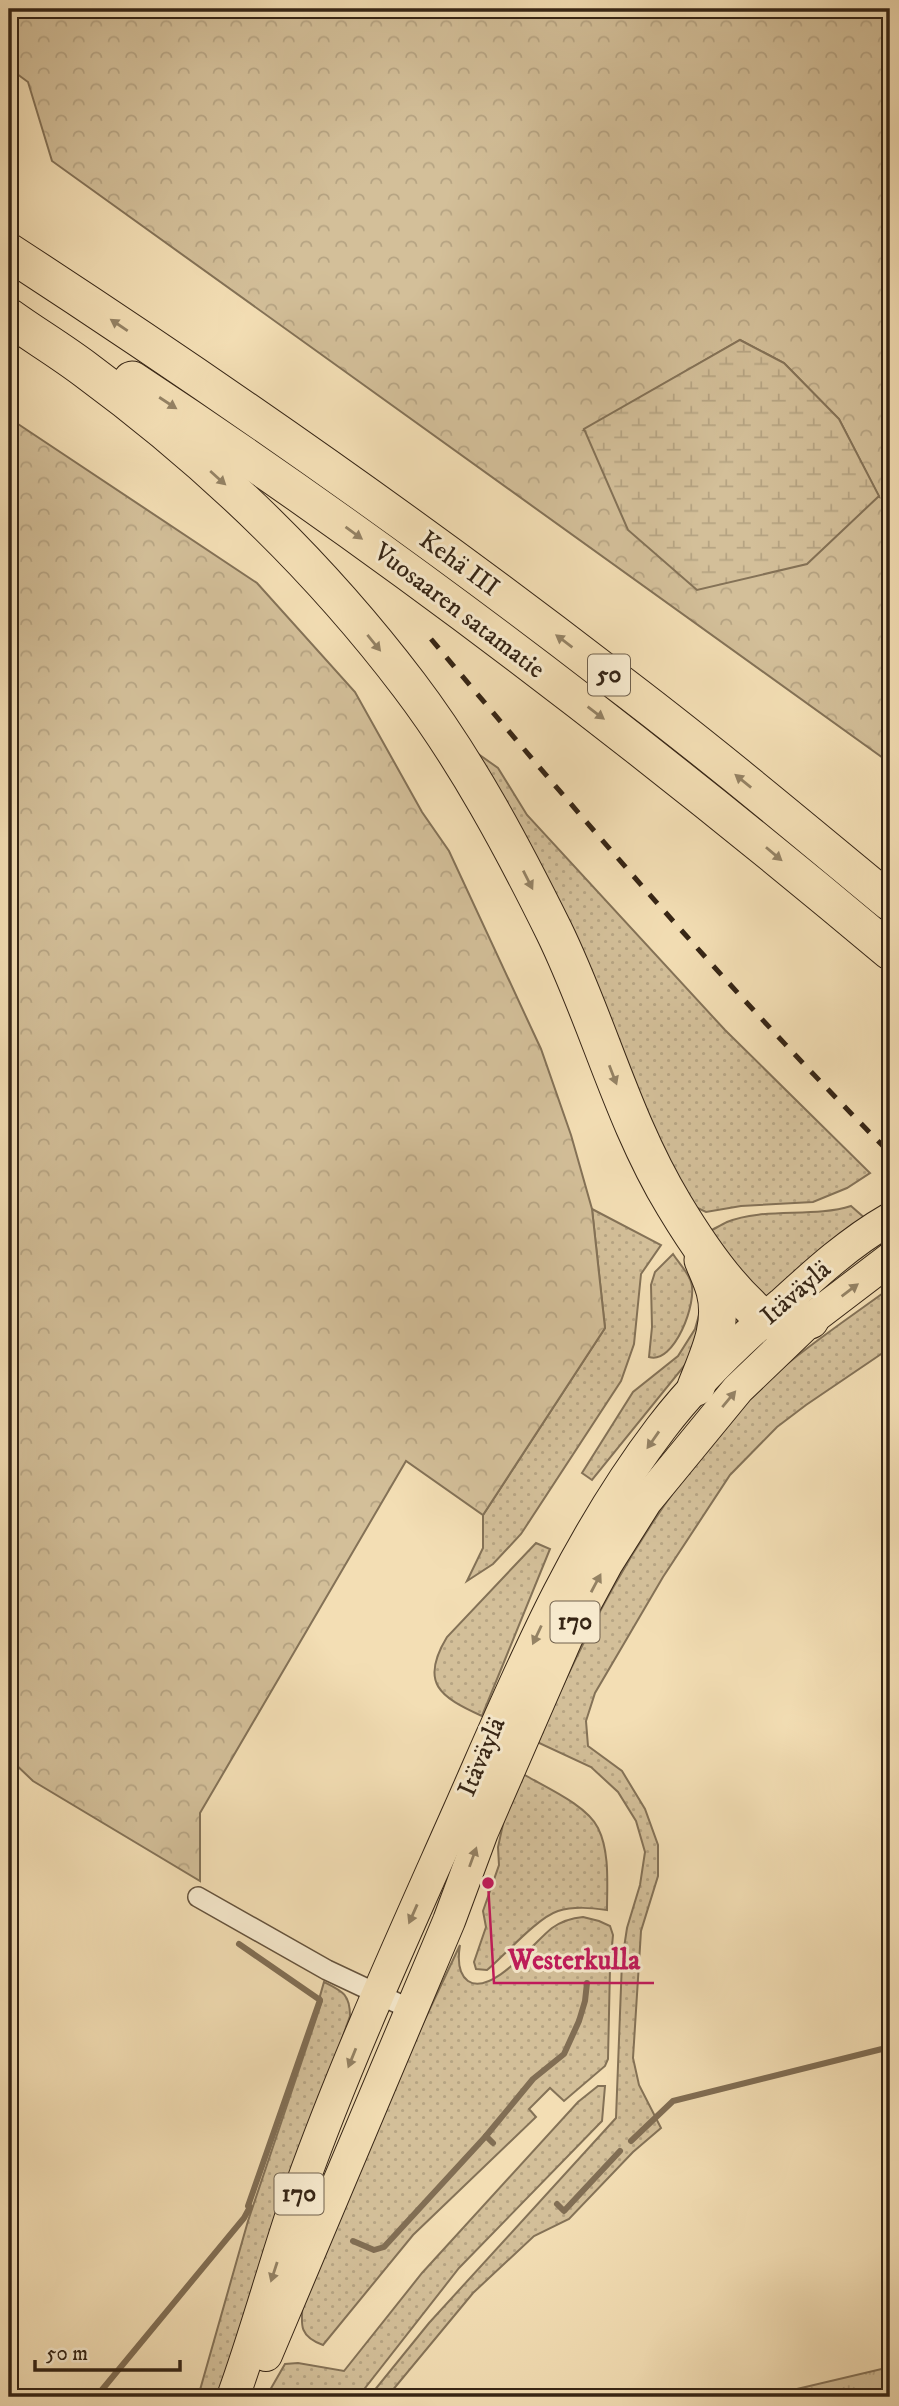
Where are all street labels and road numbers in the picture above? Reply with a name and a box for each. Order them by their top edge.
street label: Kehä III [412,524,506,604]
street label: Vuosaaren satamatie [366,535,551,686]
road number: 50 [588,654,630,696]
street label: Itäväylä [754,1253,838,1333]
road number: 170 [550,1602,600,1642]
street label: Itäväylä [451,1713,513,1801]
road number: 170 [274,2174,324,2214]

